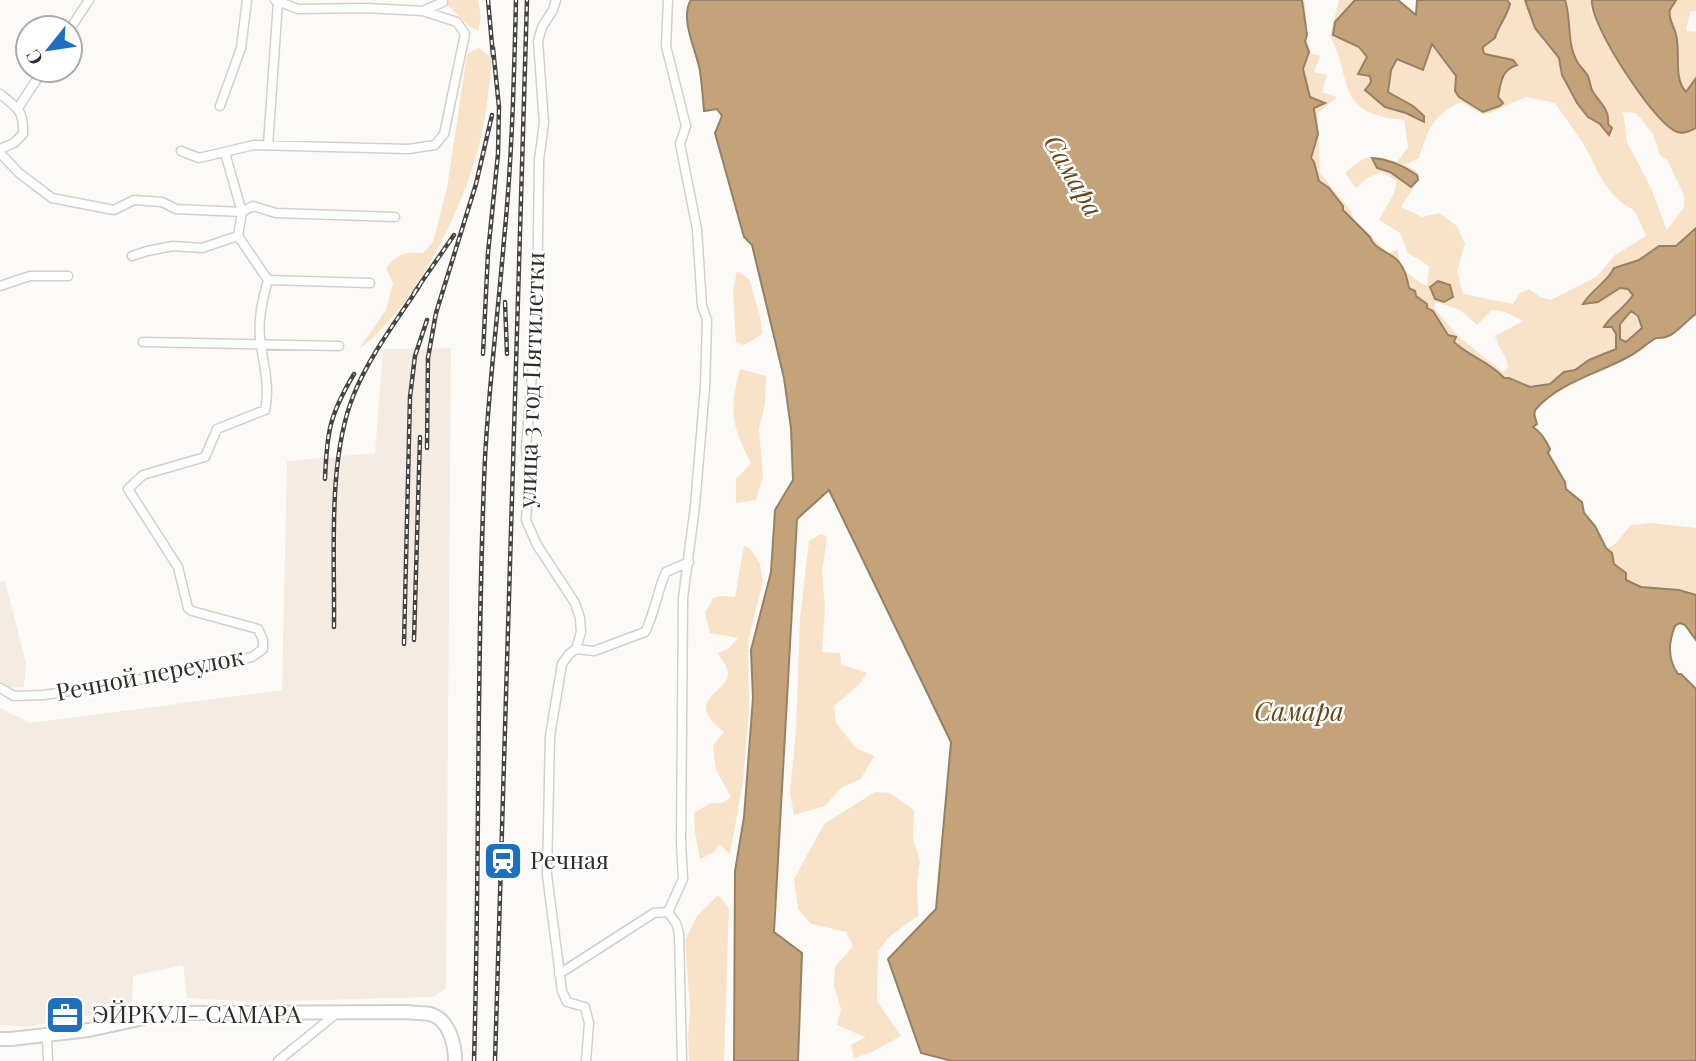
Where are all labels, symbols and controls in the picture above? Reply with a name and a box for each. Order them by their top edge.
north arrow [14,14,84,84]
text: С [19,46,48,70]
water label: Самара [1037,128,1112,223]
street label: улица 3 год Пятилетки [510,251,550,509]
street label: Речной переулок [53,639,247,707]
water label: Самара [1254,693,1344,728]
station icon: Речная [482,840,524,882]
place label: Речная [530,843,609,875]
office icon: ЭЙРКУЛ- САМАРА [44,994,86,1036]
place label: ЭЙРКУЛ- САМАРА [92,997,302,1029]

